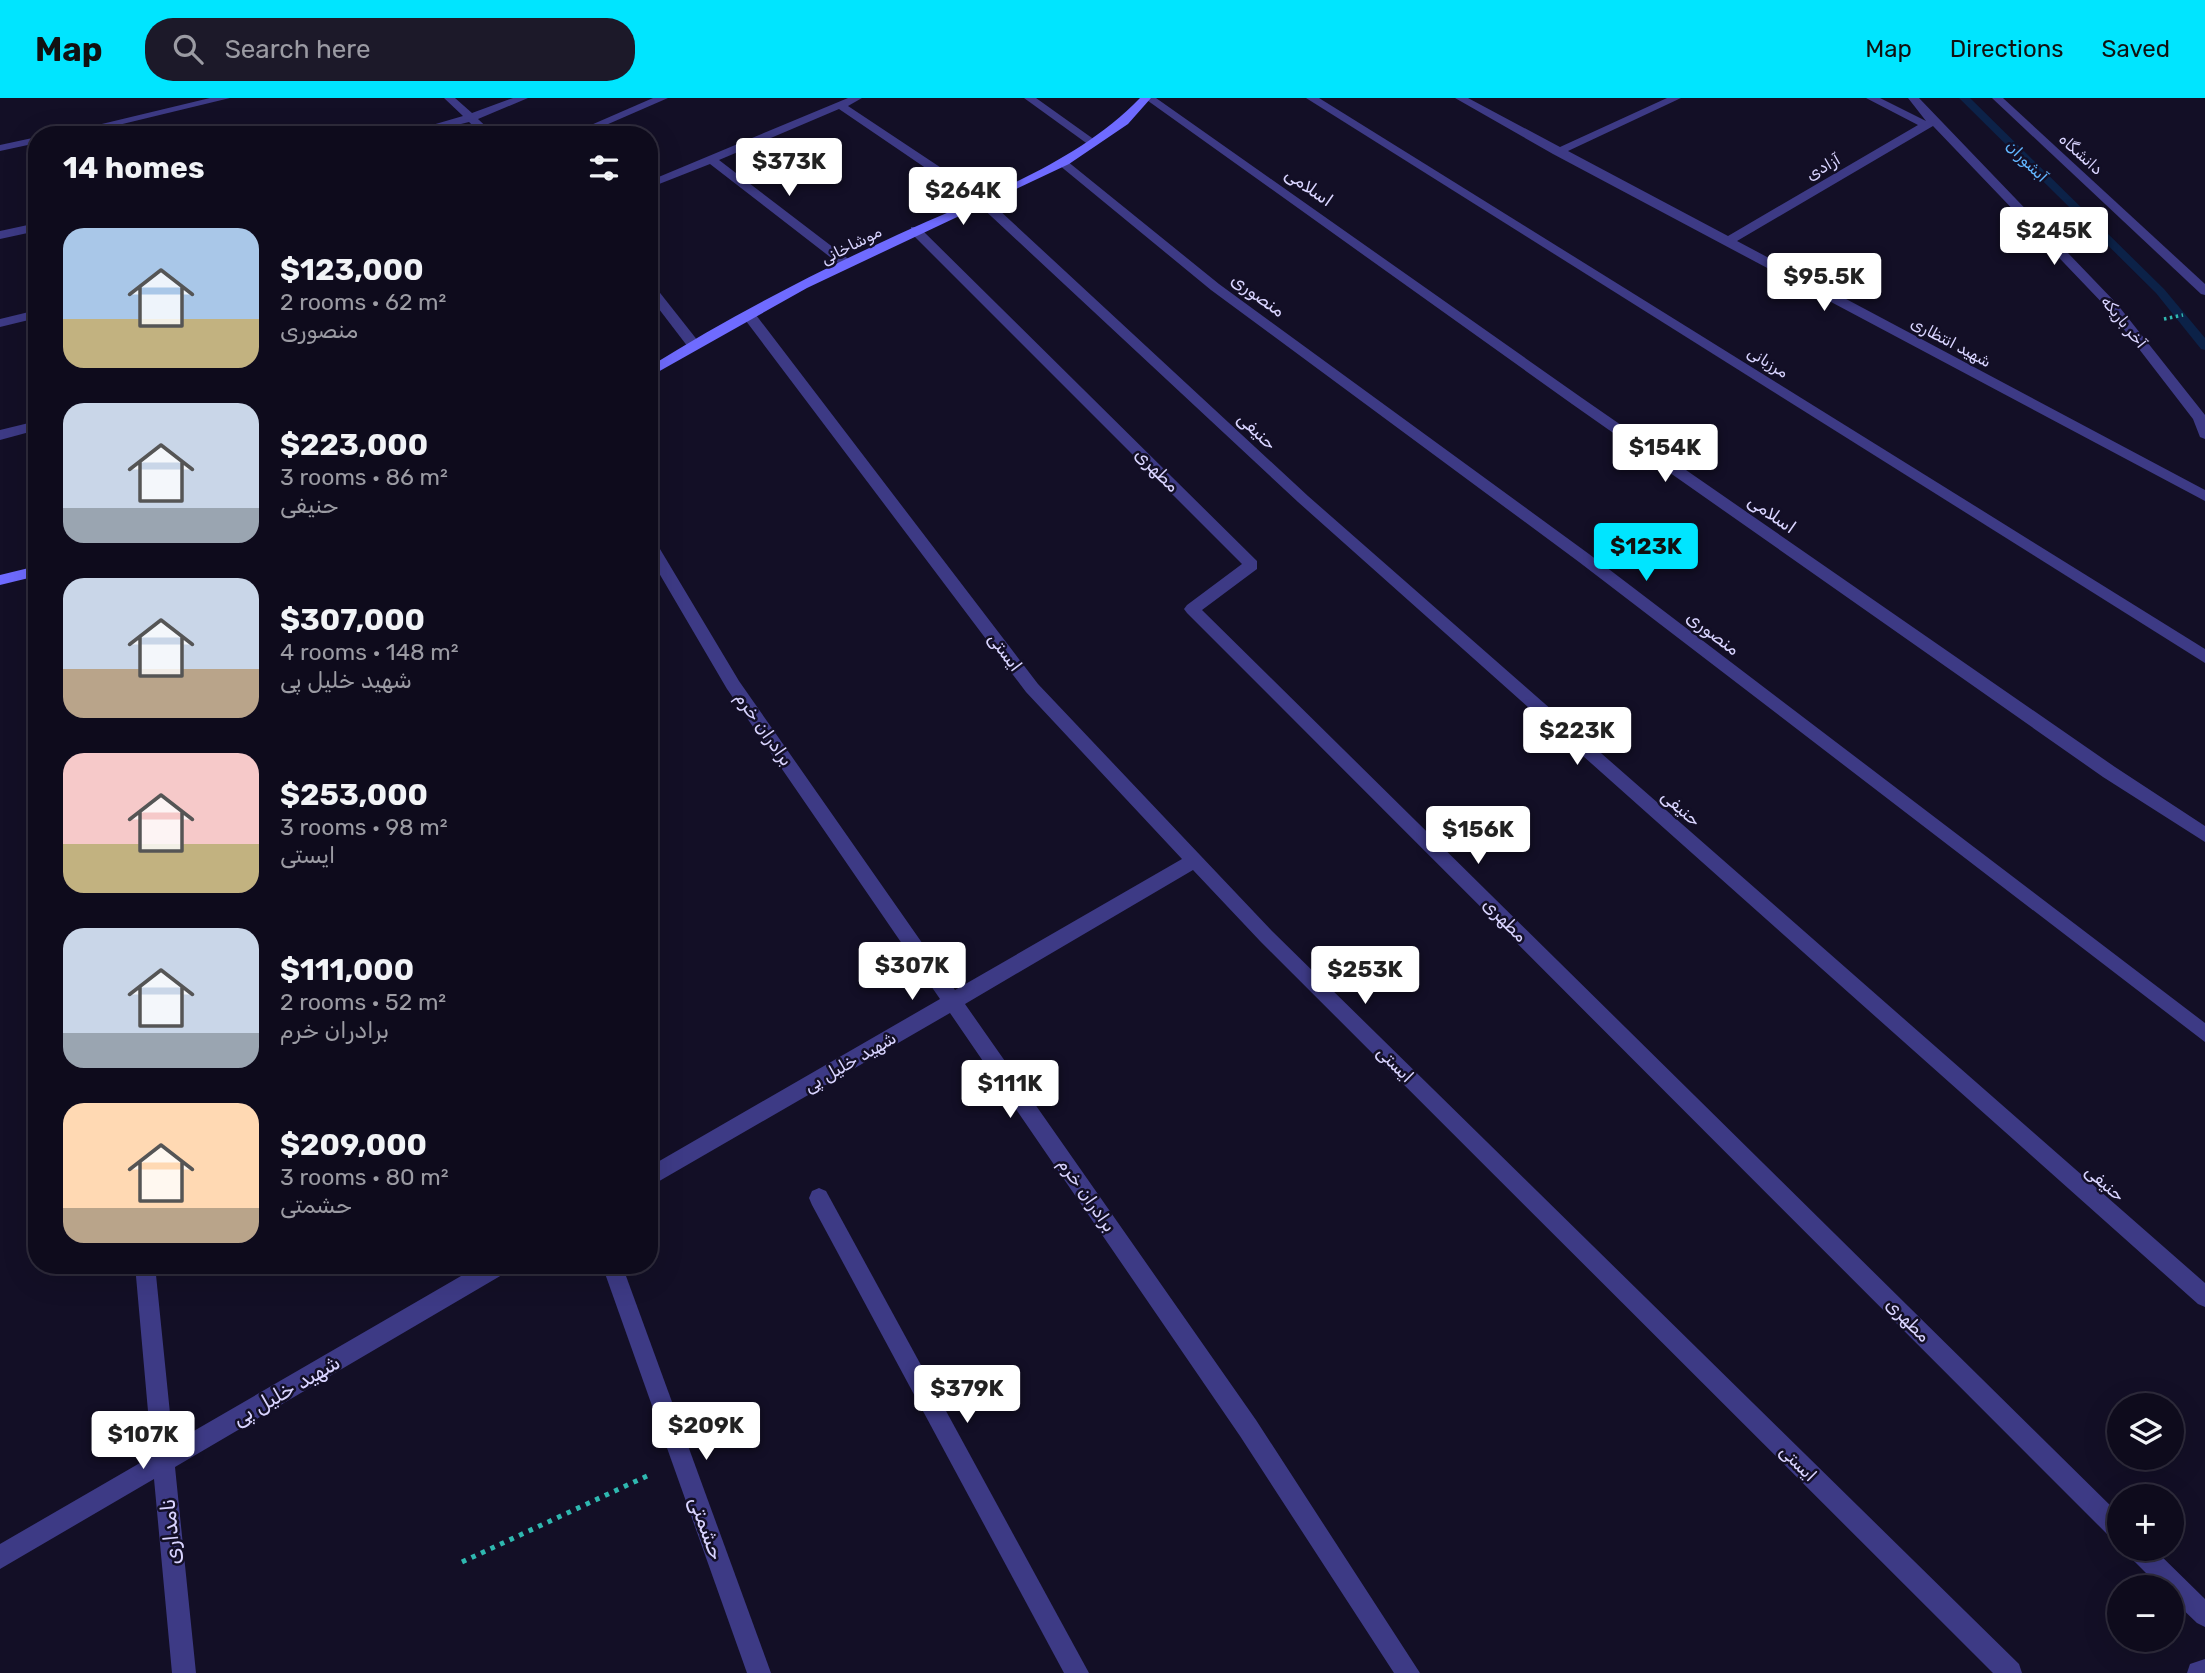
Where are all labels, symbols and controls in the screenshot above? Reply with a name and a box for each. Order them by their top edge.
search box [145,18,635,81]
text: Map [35,30,103,69]
icon: search [169,30,207,68]
text: Search here [225,34,370,65]
text: Map [1865,35,1912,63]
text: Directions [1950,35,2063,63]
text: Saved [2101,35,2170,63]
street label: دانشگاه [2055,129,2107,179]
water label: آبشوران [2001,136,2052,187]
pin: $373K [740,139,838,198]
text: $373K [752,147,826,175]
icon: filters [585,149,623,187]
text: 14 homes [63,150,205,186]
street label: آزادی [1803,150,1844,185]
street label: اسلامی [1281,163,1337,211]
pin: $264K [914,167,1012,227]
text: $264K [925,176,1001,204]
pin: $245K [2005,208,2103,267]
text: $245K [2016,216,2092,244]
street label: موشاخانی [817,222,885,269]
text: $123,000 [280,252,424,288]
pin: $95.5K [1767,254,1881,313]
icon: home [119,256,203,340]
text: $95.5K [1783,262,1865,290]
street label: منصوری [1227,268,1289,322]
text: 2 rooms · 62 m² [280,288,446,316]
street label: آخر باریکه [2096,292,2151,353]
street label: شهید انتظاری [1907,313,1995,372]
text: منصوری [280,316,358,344]
street label: مرزبانی [1744,342,1792,383]
street label: حنیفی [1233,407,1281,455]
pin: $154K [1616,424,1714,484]
text: $223,000 [280,427,428,463]
icon: home [119,431,203,515]
text: $154K [1629,433,1701,461]
street label: مطهری [1130,443,1184,497]
text: 3 rooms · 86 m² [280,463,448,491]
street label: اسلامی [1744,490,1800,538]
text: حنیفی [280,491,339,519]
pin: $123K [1597,524,1695,583]
text: $123K [1610,532,1682,560]
text: $307,000 [280,602,425,638]
icon: home [119,606,203,690]
street label: منصوری [1682,606,1744,660]
street label: ایستی [983,628,1027,676]
text: 4 rooms · 148 m² [280,638,459,666]
text: شهید خلیل پی [280,666,412,694]
street label: برادران خرم [731,688,797,770]
pin: $223K [1528,708,1626,767]
text: $223K [1539,716,1615,744]
text: $253,000 [280,777,428,813]
icon: home [119,781,203,865]
street label: حنیفی [1656,785,1706,831]
pin: $156K [1429,806,1527,866]
text: 3 rooms · 98 m² [280,813,448,841]
text: $156K [1442,815,1514,843]
text: ایستی [280,841,335,869]
street label: مطهری [1478,893,1532,947]
pin: $307K [863,942,961,1002]
pin: $253K [1316,946,1414,1006]
text: $307K [875,951,949,979]
text: $111,000 [280,952,414,988]
text: $253K [1327,955,1403,983]
icon: home [119,956,203,1040]
text: 2 rooms · 52 m² [280,988,446,1016]
text: برادران خرم [280,1016,389,1044]
street label: شهید خلیل پی [800,1027,901,1098]
street label: ایستی [1372,1041,1418,1087]
pin: $111K [961,1060,1059,1120]
text: $111K [978,1069,1042,1097]
text: $209,000 [280,1127,427,1163]
icon: home [119,1131,203,1215]
street label: برادران خرم [1054,1154,1120,1236]
street label: حنیفی [2080,1160,2130,1206]
text: 3 rooms · 80 m² [280,1163,449,1191]
text: حشمتی [280,1191,352,1219]
street label: مطهری [1881,1293,1935,1347]
street label: شهید خلیل پی [228,1349,345,1433]
pin: $379K [918,1366,1016,1425]
text: $379K [930,1374,1004,1402]
map controls [2107,1393,2184,1652]
button: layers [2107,1393,2184,1470]
pin: $209K [657,1402,755,1462]
text: $209K [668,1411,744,1439]
pin: $107K [94,1412,192,1471]
text: $107K [108,1420,178,1448]
street label: ایستی [1775,1440,1821,1486]
button: + [2107,1484,2184,1561]
street label: حشمتی [684,1493,730,1563]
street label: نامداری [155,1498,185,1566]
button: − [2107,1575,2184,1652]

